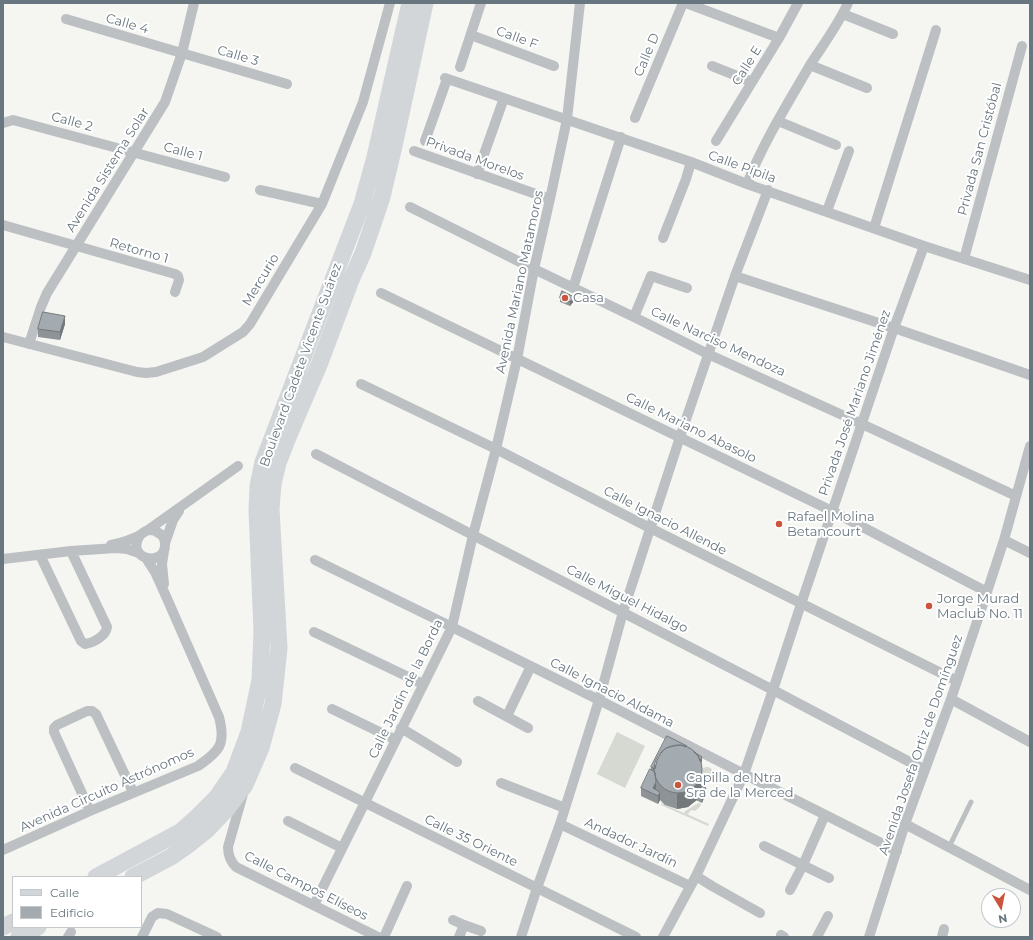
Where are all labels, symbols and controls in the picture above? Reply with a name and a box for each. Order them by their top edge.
street label: Calle 4 [104,10,150,38]
street label: Calle F [494,23,540,53]
street label: Calle D [631,31,663,79]
street label: Calle 3 [215,43,261,69]
street label: Calle E [729,43,765,89]
street label: Privada San Cristóbal [955,81,1005,217]
street label: Avenida Sistema Solar [63,105,153,235]
street label: Calle 2 [49,109,95,135]
street label: Privada Morelos [424,134,526,184]
street label: Calle 1 [162,139,204,165]
street label: Calle Pípila [706,147,778,187]
street label: Avenida Mariano Matamoros [493,189,547,375]
street label: Retorno 1 [108,235,170,267]
street label: Mercurio [239,251,283,309]
street label: Boulevard Cadete Vicente Suárez [257,261,345,469]
place label: Casa [573,290,604,306]
marker: Casa [560,293,570,303]
street label: Calle Narciso Mendoza [648,304,788,380]
street label: Privada José Mariano Jiménez [816,308,894,498]
street label: Calle Mariano Abasolo [623,390,759,466]
street label: Calle Ignacio Allende [601,483,729,559]
place label: Rafael Molina Betancourt [787,509,875,540]
marker: Rafael Molina Betancourt [774,519,784,529]
street label: Calle Miguel Hidalgo [564,562,690,636]
place label: Jorge Murad Maclub No. 11 [937,591,1023,622]
marker: Jorge Murad Maclub No. 11 [924,601,934,611]
street label: Calle Jardín de la Borda [365,617,447,761]
street label: Avenida Josefa Ortiz de Domínguez [876,633,966,857]
street label: Calle Ignacio Aldama [547,655,677,731]
street label: Avenida Circuito Astrónomos [18,744,196,836]
place label: Capilla de Ntra Sra de la Merced [686,770,794,801]
marker: Capilla de Ntra Sra de la Merced [673,780,683,790]
street label: Calle 35 Oriente [422,812,520,870]
street label: Andador Jardín [582,815,680,871]
street label: Calle Campos Elíseos [242,848,370,924]
legend [12,876,142,928]
text: Calle [50,885,79,900]
north arrow [981,888,1021,928]
text: Edificio [50,905,94,920]
text: N [997,911,1009,926]

